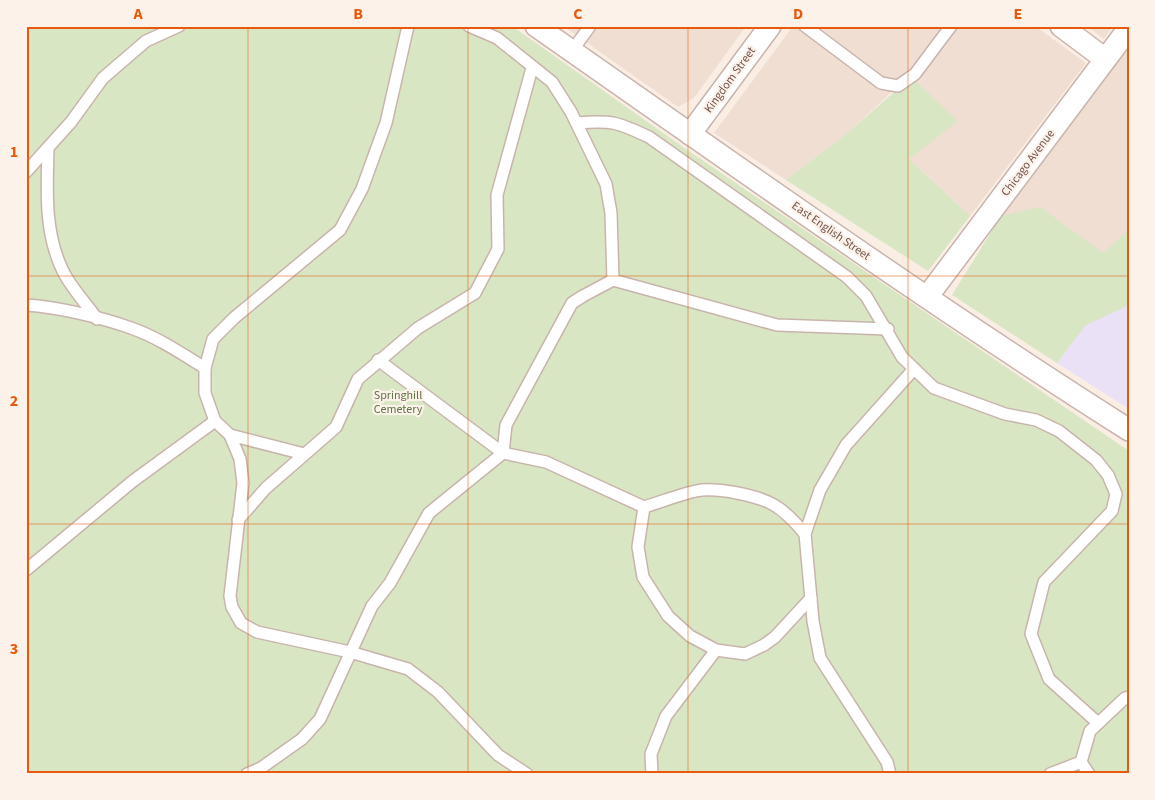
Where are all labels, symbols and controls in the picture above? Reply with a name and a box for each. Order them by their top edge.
text: A [132,3,143,25]
text: B [353,3,363,25]
text: C [573,3,583,25]
text: D [793,3,803,25]
text: E [1014,3,1022,25]
street label: Kingdom Street [700,43,760,117]
street label: Chicago Avenue [997,126,1059,200]
text: 1 [10,141,18,163]
street label: East English Street [788,197,874,265]
park label: Springhill Cemetery [374,387,423,418]
text: 2 [10,390,18,412]
text: 3 [10,638,18,660]

